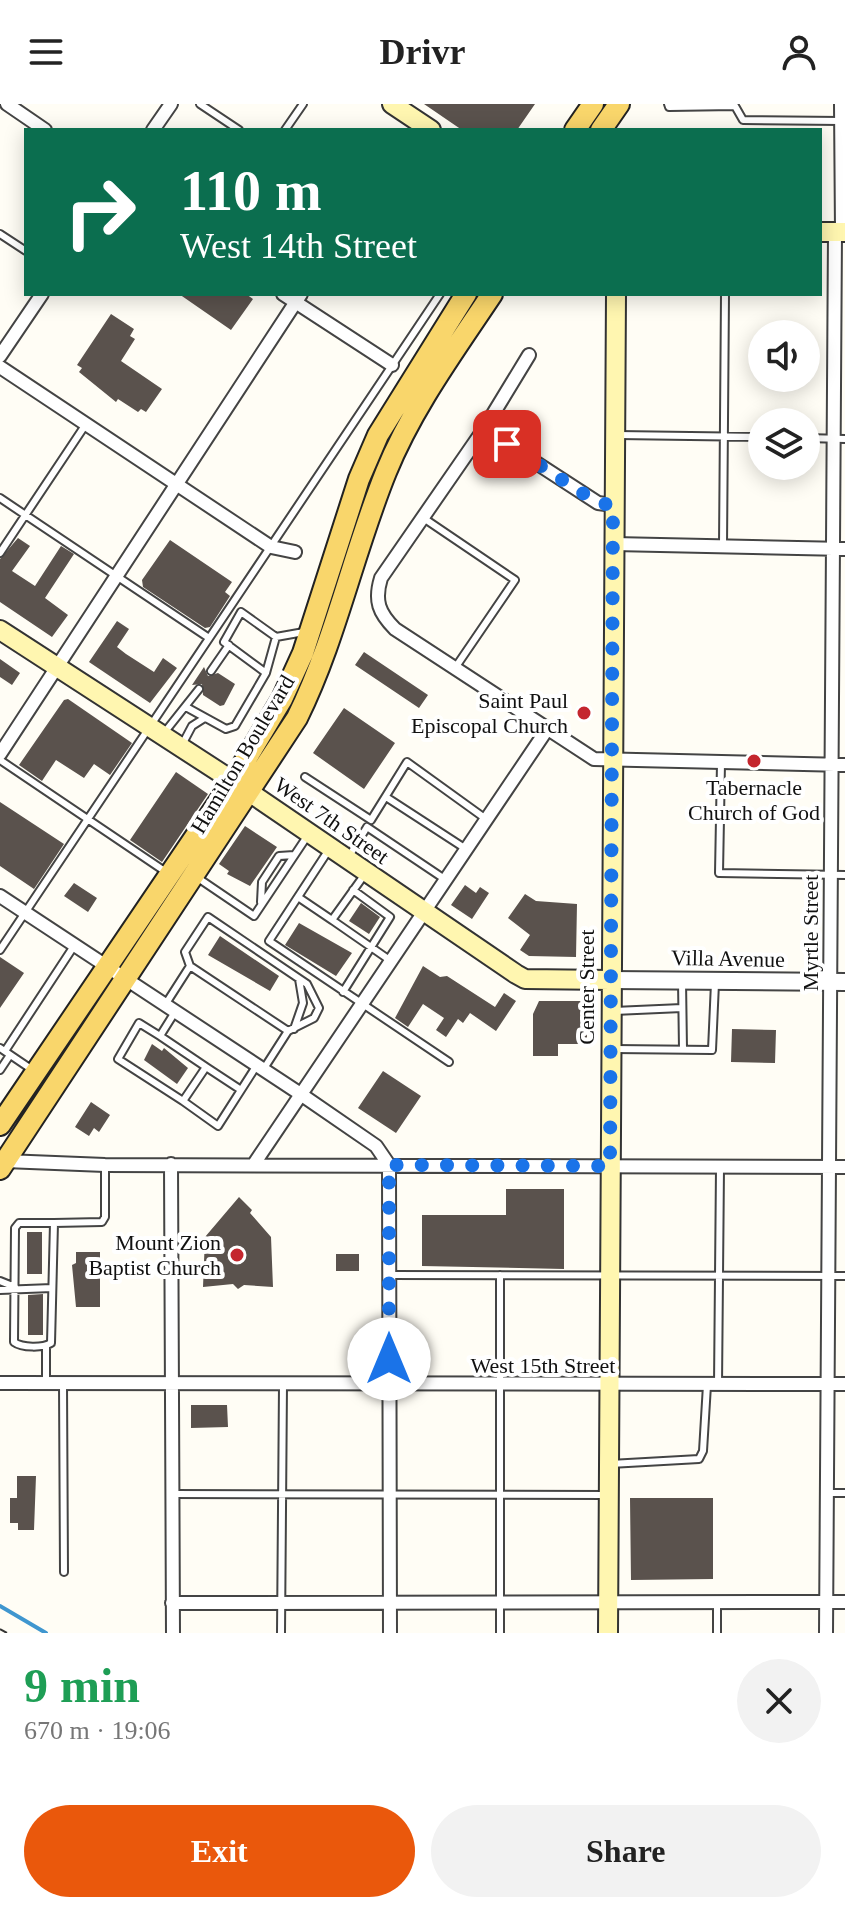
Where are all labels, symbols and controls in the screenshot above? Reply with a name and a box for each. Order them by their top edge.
icon: menu [24,30,68,74]
icon: person [777,30,821,74]
text: Drivr [380,32,465,72]
icon: right [48,160,152,264]
text: 110 m [180,160,322,222]
text: West 14th Street [180,226,417,266]
map controls [748,320,820,480]
button: sound [748,320,820,392]
button: layers [748,408,820,480]
pin [473,410,541,478]
icon: arrive [485,422,529,466]
street label: Hamilton Boulevard [185,671,300,838]
place label: Saint Paul Episcopal Church [411,688,568,738]
marker: Saint Paul Episcopal Church [575,704,593,722]
marker: Tabernacle Church of God [745,752,763,770]
street label: West 7th Street [270,772,394,869]
place label: Tabernacle Church of God [688,775,820,825]
street label: Myrtle Street [798,875,823,991]
street label: Center Street [574,929,599,1045]
street label: Villa Avenue [671,945,785,972]
place label: Mount Zion Baptist Church [88,1230,221,1280]
marker: Mount Zion Baptist Church [228,1246,246,1264]
position arrow [347,1317,431,1401]
street label: West 15th Street [471,1353,615,1378]
text: 9 min [24,1659,140,1712]
button: close [737,1659,821,1743]
text: 670 m · 19:06 [24,1716,171,1745]
button: Exit [24,1805,415,1897]
button: Share [431,1805,821,1897]

